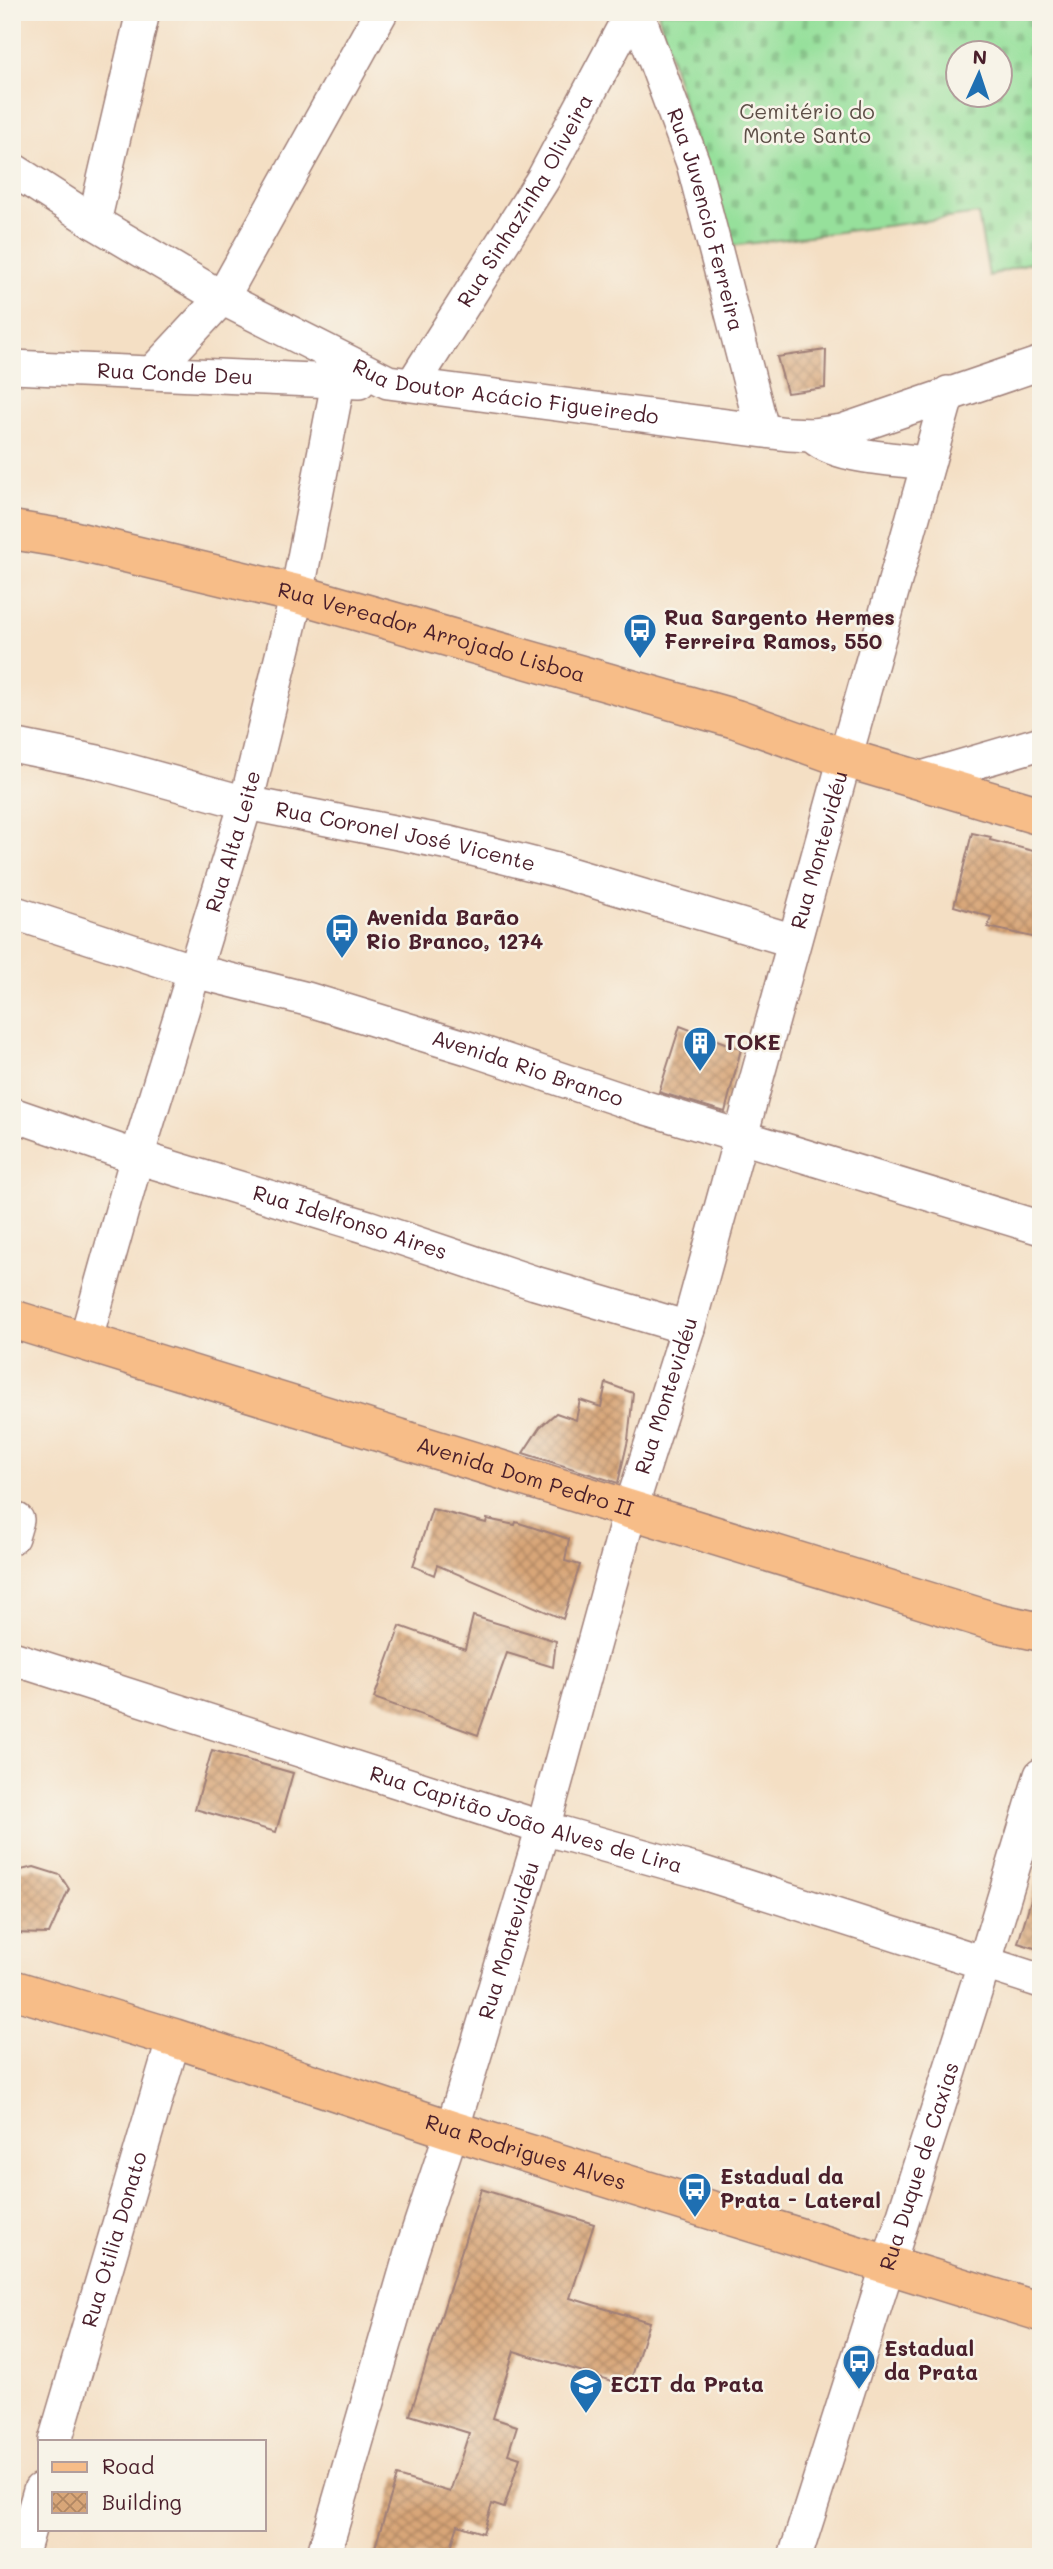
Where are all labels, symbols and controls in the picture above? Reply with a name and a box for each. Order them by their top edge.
north arrow [944,38,1014,108]
text: N [972,44,988,69]
street label: Rua Sinhazinha Oliveira [450,89,598,312]
park label: Cemitério do Monte Santo [739,97,875,148]
street label: Rua Juvencio Ferreira [662,104,751,334]
street label: Rua Doutor Acácio Figueiredo [349,351,661,429]
street label: Rua Conde Deu [96,356,253,389]
street label: Rua Vereador Arrojado Lisboa [275,575,589,687]
place label: Rua Sargento Hermes Ferreira Ramos, 550 [664,603,895,654]
bus stop icon: Rua Sargento Hermes Ferreira Ramos, 550 [621,611,659,660]
street label: Rua Montevidéu [784,767,853,932]
street label: Rua Alta Leite [198,768,265,915]
street label: Rua Coronel José Vicente [273,794,538,876]
place label: Avenida Barão Rio Branco, 1274 [366,903,543,954]
bus stop icon: Avenida Barão Rio Branco, 1274 [323,911,361,960]
street label: Avenida Rio Branco [429,1023,627,1111]
building icon: TOKE [681,1024,719,1073]
place label: TOKE [724,1028,781,1055]
street label: Rua Idelfonso Aires [250,1178,451,1265]
street label: Rua Montevidéu [628,1314,702,1477]
street label: Avenida Dom Pedro II [414,1430,637,1522]
street label: Rua Capitão João Alves de Lira [367,1758,686,1878]
street label: Rua Montevidéu [471,1858,544,2022]
street label: Rua Duque de Caxias [872,2058,964,2273]
street label: Rua Rodrigues Alves [422,2107,630,2195]
street label: Rua Otilia Donato [74,2148,152,2330]
place label: Estadual da Prata - Lateral [720,2162,881,2213]
bus stop icon: Estadual da Prata - Lateral [676,2170,714,2219]
place label: Estadual da Prata [884,2334,978,2385]
bus stop icon: Estadual da Prata [840,2342,878,2391]
school or university icon: ECIT da Prata [567,2366,605,2415]
place label: ECIT da Prata [610,2370,764,2397]
legend [38,2440,266,2530]
text: Road [102,2452,154,2479]
text: Building [102,2488,182,2515]

